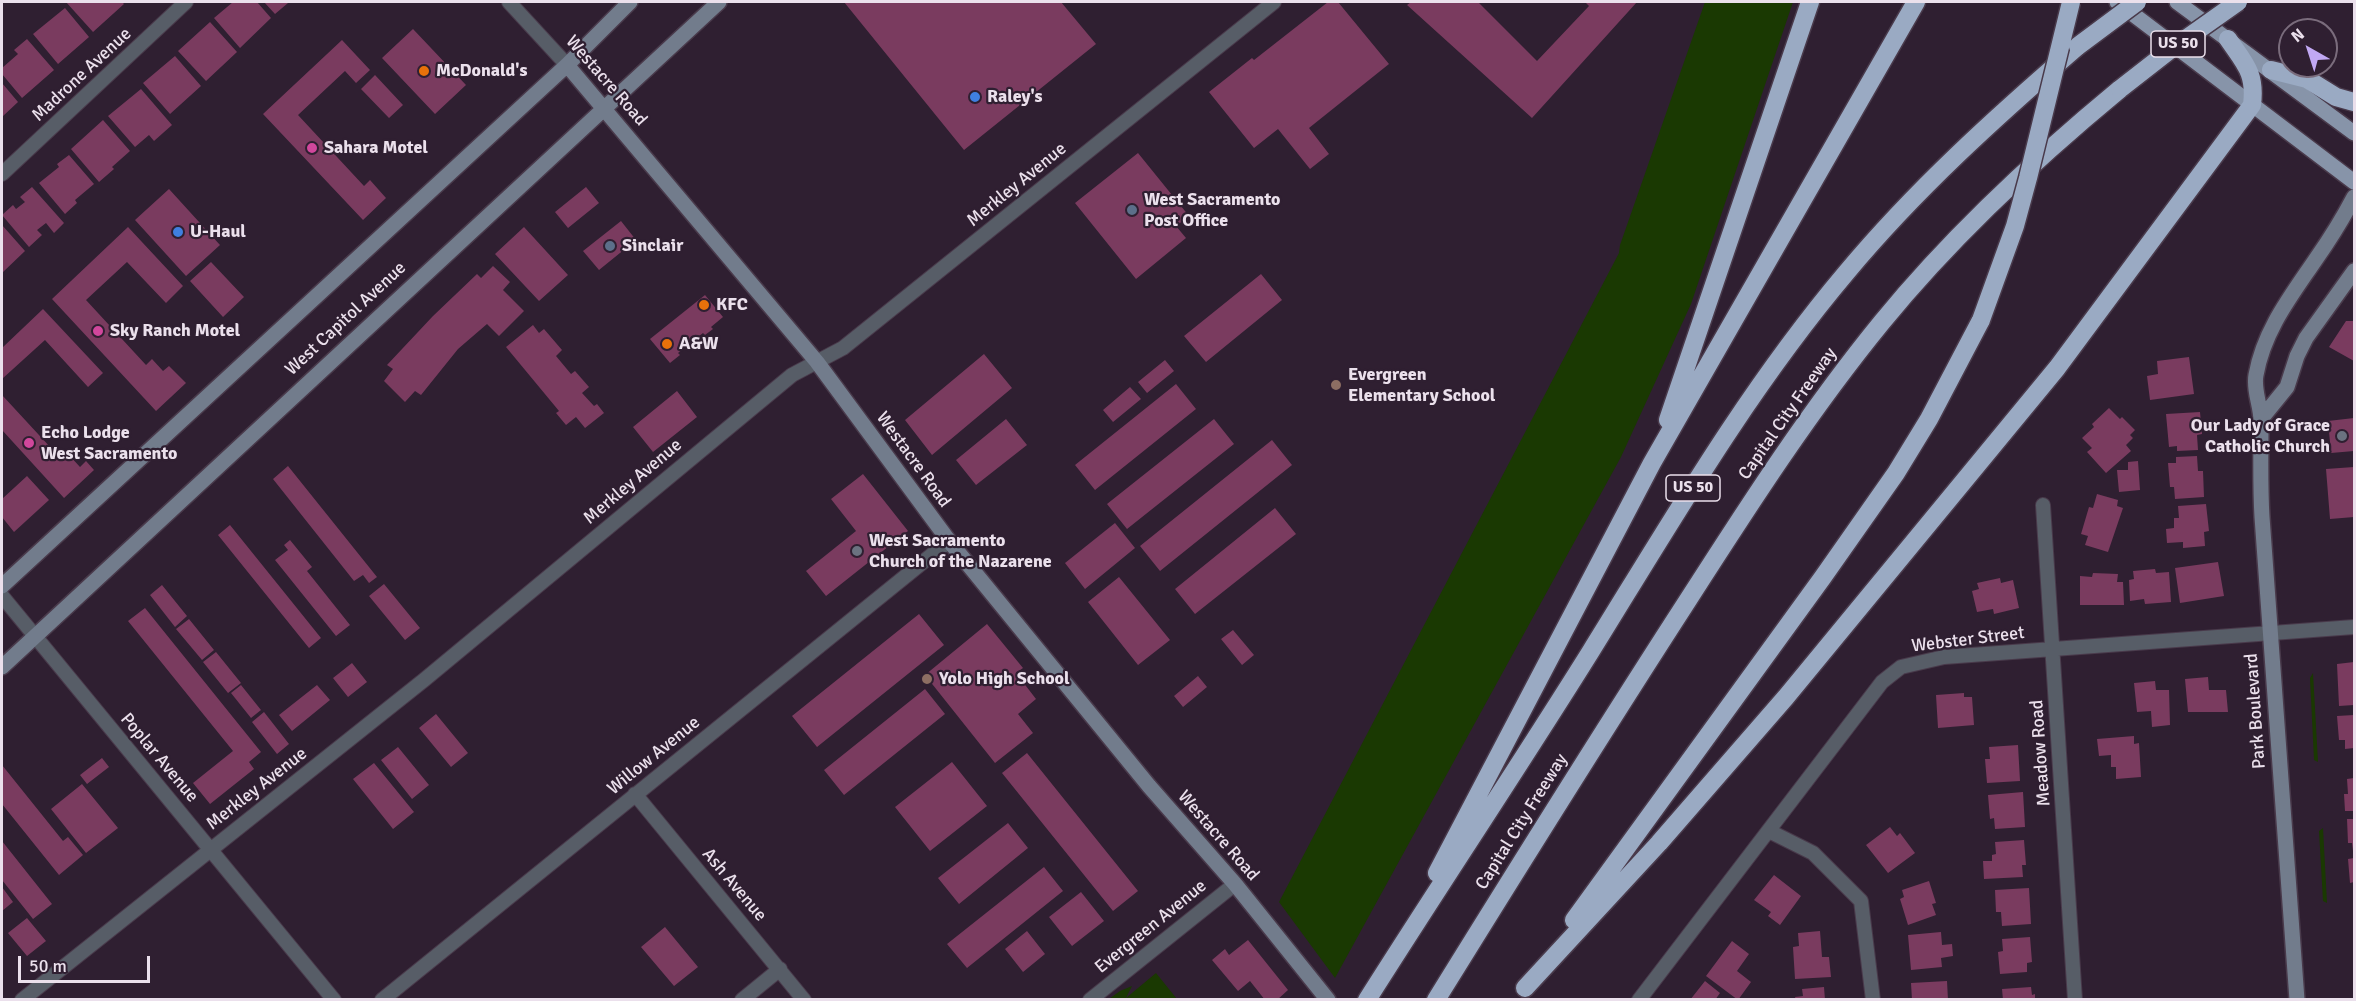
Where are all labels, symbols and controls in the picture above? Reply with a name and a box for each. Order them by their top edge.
north arrow [2278,18,2338,78]
street label: Madrone Avenue [28,24,136,126]
text: N [2287,24,2309,47]
street label: Westacre Road [561,31,651,131]
road number: US 50 [2151,31,2205,57]
place label: McDonald's [436,60,527,82]
marker: McDonald's [417,64,431,78]
place label: Raley's [987,86,1043,108]
marker: Raley's [968,90,982,104]
place label: Sahara Motel [324,137,428,159]
street label: Merkley Avenue [963,138,1071,232]
marker: Sahara Motel [305,141,319,155]
place label: West Sacramento Post Office [1144,189,1280,232]
marker: West Sacramento Post Office [1125,203,1139,217]
place label: U-Haul [190,221,246,243]
marker: U-Haul [171,225,185,239]
place label: Sinclair [622,235,683,257]
marker: Sinclair [603,239,617,253]
street label: West Capitol Avenue [281,258,411,380]
place label: KFC [716,294,748,316]
marker: KFC [697,298,711,312]
place label: Sky Ranch Motel [110,320,240,342]
marker: Sky Ranch Motel [91,324,105,338]
place label: A&W [679,333,719,355]
marker: A&W [660,337,674,351]
street label: Capital City Freeway [1734,344,1842,484]
place label: Evergreen Elementary School [1348,364,1495,406]
marker: Evergreen Elementary School [1329,378,1343,392]
street label: Westacre Road [871,408,955,512]
place label: Our Lady of Grace Catholic Church [2191,415,2330,458]
place label: Echo Lodge West Sacramento [41,422,177,464]
marker: Our Lady of Grace Catholic Church [2335,429,2349,443]
street label: Merkley Avenue [580,435,686,529]
marker: Echo Lodge West Sacramento [22,436,36,450]
road number: US 50 [1666,475,1720,501]
place label: West Sacramento Church of the Nazarene [869,530,1052,572]
marker: West Sacramento Church of the Nazarene [850,544,864,558]
street label: Webster Street [1910,622,2026,658]
street label: Park Boulevard [2241,652,2271,770]
place label: Yolo High School [939,668,1070,690]
marker: Yolo High School [920,672,934,686]
street label: Meadow Road [2027,699,2055,807]
street label: Poplar Avenue [115,709,203,807]
street label: Willow Avenue [603,712,705,800]
street label: Merkley Avenue [202,743,312,835]
street label: Capital City Freeway [1471,750,1573,894]
street label: Westacre Road [1173,786,1263,886]
street label: Ash Avenue [697,844,771,926]
street label: Evergreen Avenue [1091,875,1211,979]
scale bar [21,944,153,982]
text: 50 m [29,955,67,977]

